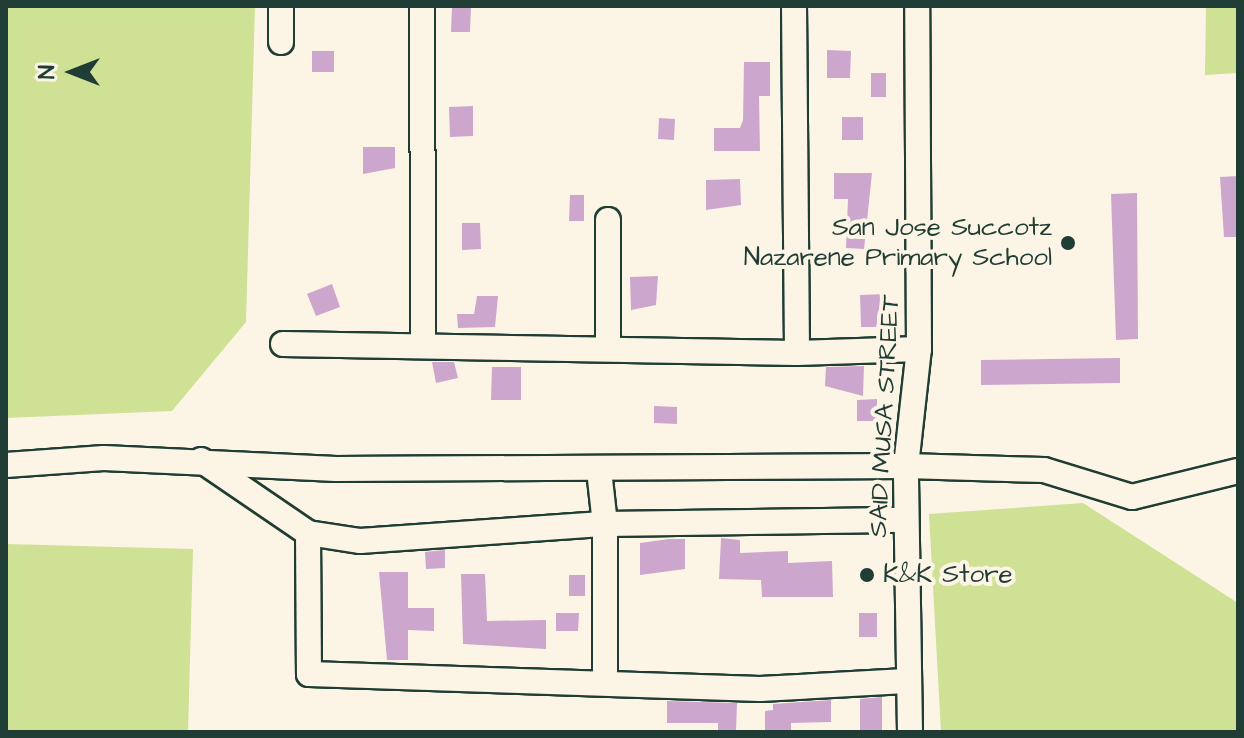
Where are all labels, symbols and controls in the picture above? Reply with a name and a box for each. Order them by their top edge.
north arrow [32,32,112,112]
text: N [32,65,63,79]
place label: San Jose Succotz Nazarene Primary School [744,212,1052,274]
marker: San Jose Succotz Nazarene Primary School [1059,234,1077,252]
street label: SAID MUSA STREET [863,294,907,538]
place label: K&K Store [883,559,1013,591]
marker: K&K Store [858,566,876,584]

